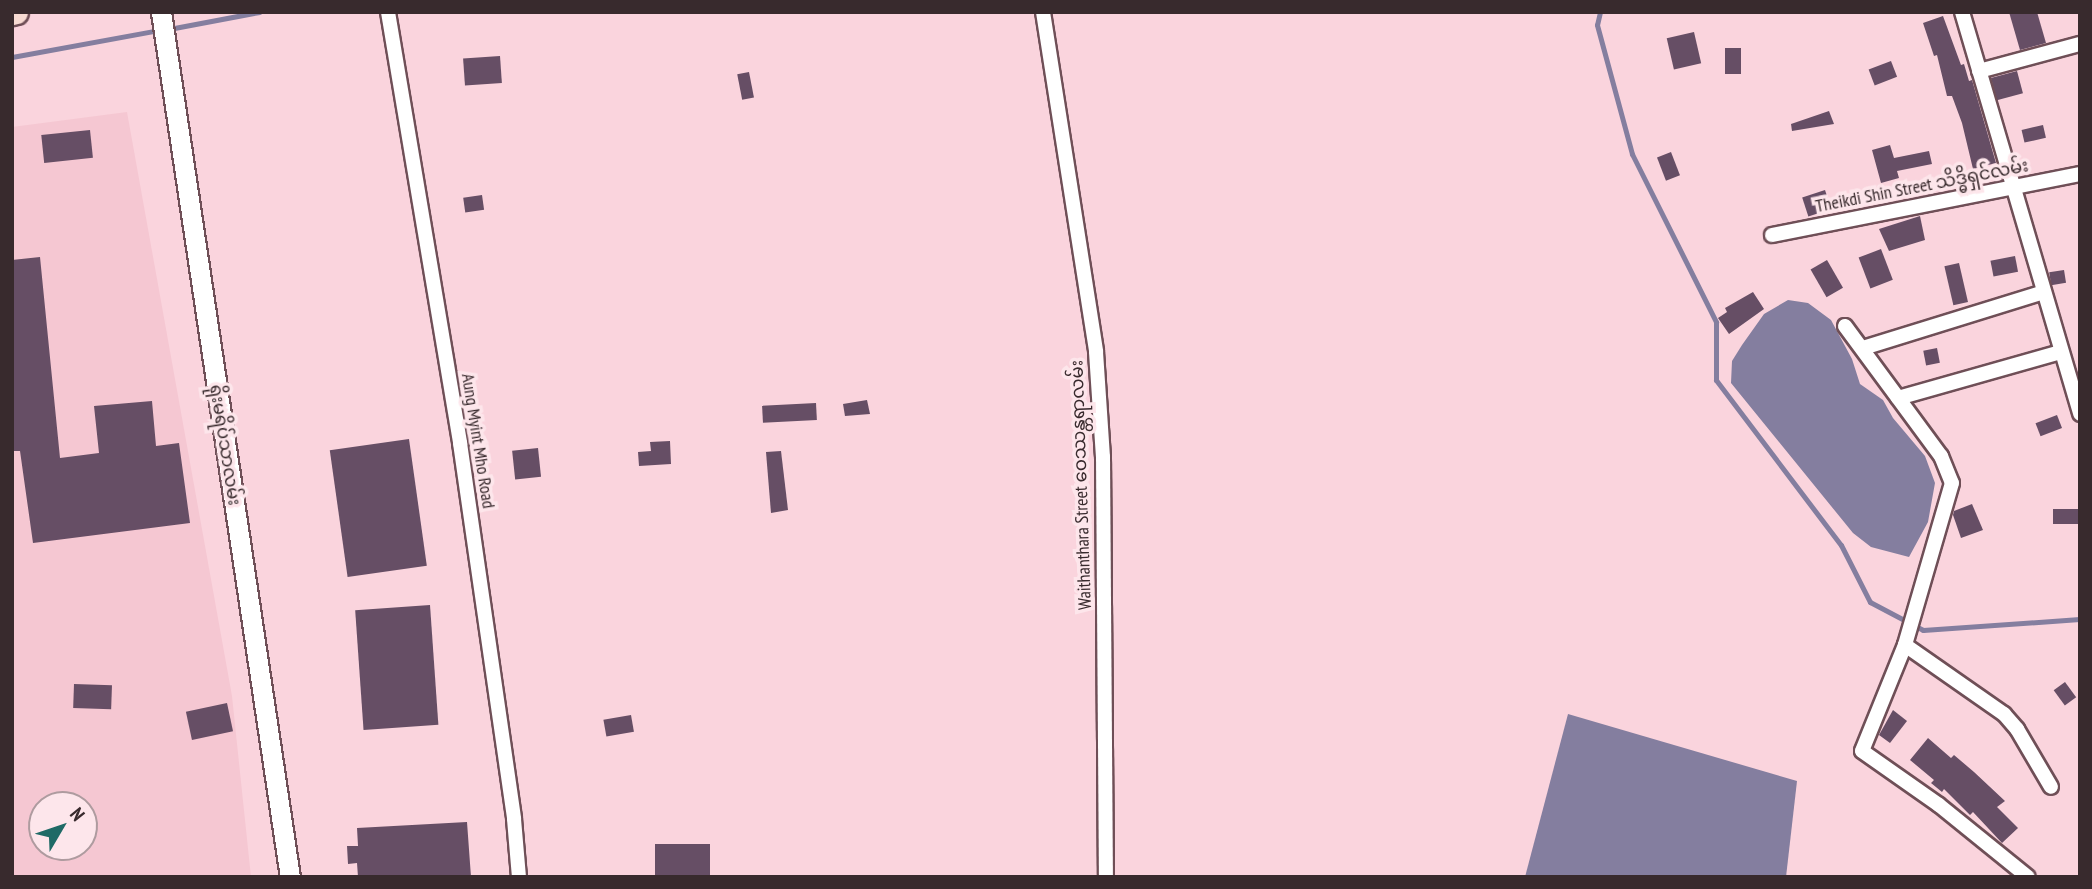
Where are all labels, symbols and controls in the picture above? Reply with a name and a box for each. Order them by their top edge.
street label: Theikdi Shin Street သိဒ္ဓိရှင်လမ်း [1814,155,2030,217]
street label: Waithanthara Street ဝေဿန္တရာလမ်း [1066,360,1096,610]
street label: Aung Myint Mho Road [457,372,499,510]
street label: ရိုးမရိပ်သာလမ်း [205,383,245,507]
north arrow [28,791,98,861]
text: N [65,802,90,826]

